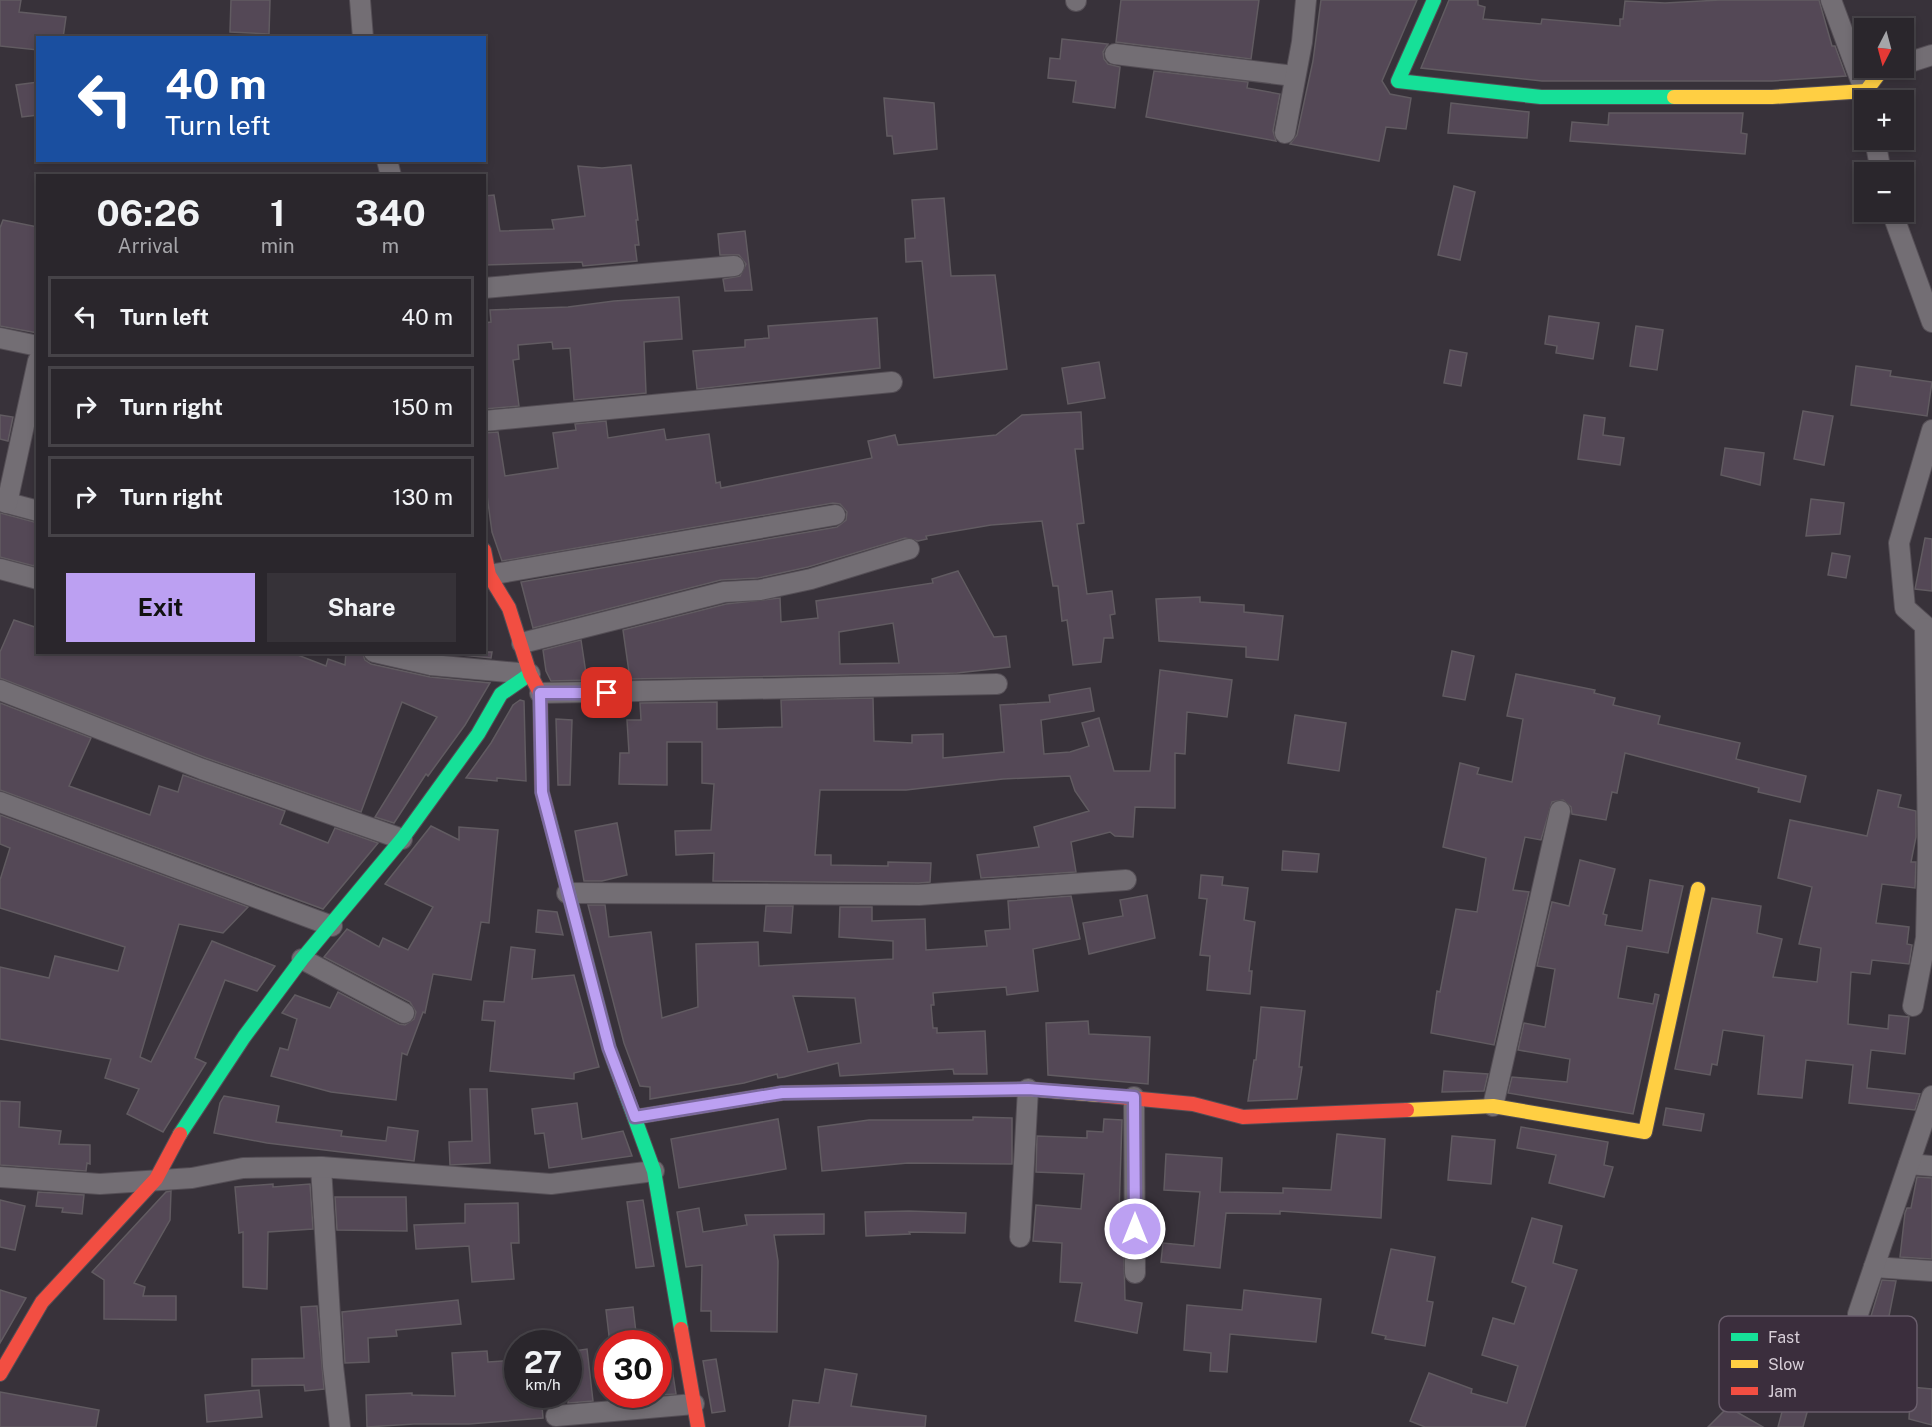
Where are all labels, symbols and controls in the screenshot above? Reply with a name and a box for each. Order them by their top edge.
north arrow [1854,18,1914,78]
map controls [1854,18,1914,222]
text: 40 m [165,59,267,108]
icon: left [66,60,144,138]
button: + [1854,90,1914,150]
text: Turn left [165,109,271,141]
button: − [1854,162,1914,222]
text: 06:26 [96,192,200,234]
text: 1 [270,192,285,234]
text: 340 [355,192,426,234]
text: Arrival [117,234,179,258]
text: min [261,234,295,258]
text: m [382,234,399,258]
icon: left [69,300,102,333]
text: Turn left [120,304,209,330]
text: 40 m [401,304,453,330]
icon: right [69,390,102,423]
text: Turn right [120,394,223,420]
text: 150 m [392,394,453,420]
icon: right [69,480,102,513]
text: Turn right [120,484,223,510]
text: 130 m [392,484,453,510]
button: Exit [66,573,255,642]
button: Share [267,573,456,642]
pin [581,667,632,718]
icon: arrive [590,676,623,709]
position arrow [1103,1197,1167,1261]
legend [1719,1316,1917,1412]
text: Fast [1768,1328,1800,1347]
speed limit sign: 30 [594,1330,672,1408]
text: 27 [524,1344,562,1380]
text: Slow [1768,1355,1805,1374]
text: km/h [525,1376,561,1393]
text: Jam [1768,1382,1797,1401]

